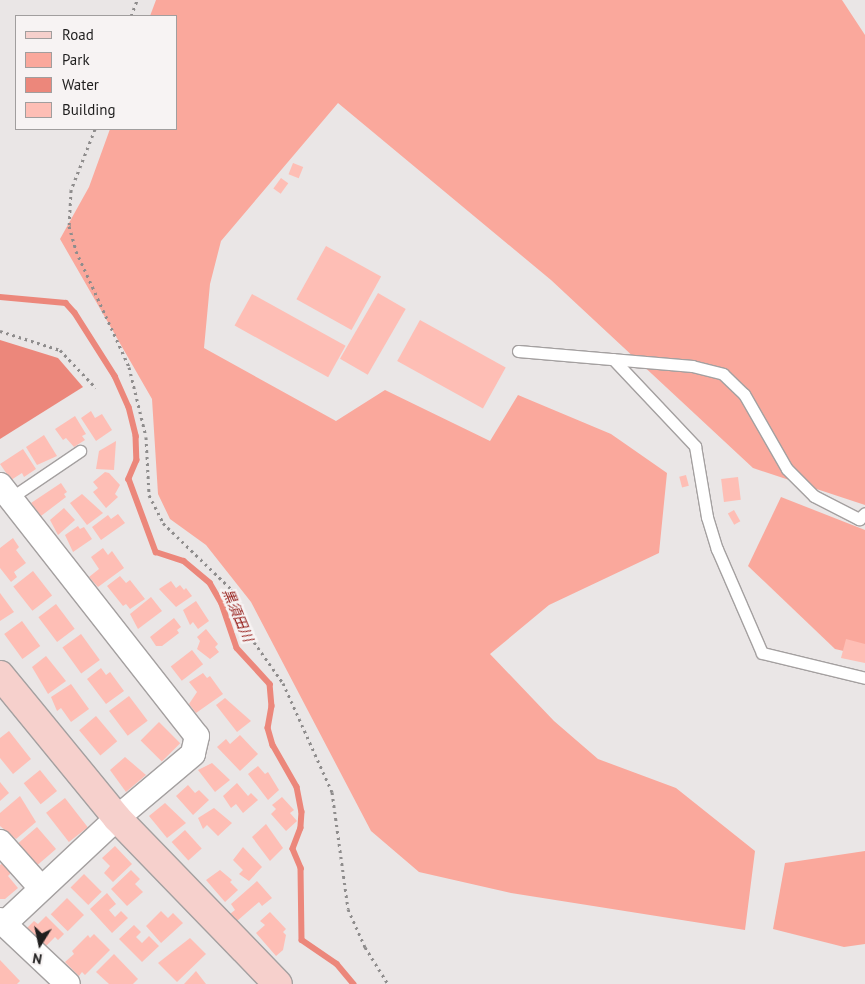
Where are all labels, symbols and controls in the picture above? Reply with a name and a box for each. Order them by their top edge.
legend [15,15,178,130]
text: Road [62,25,94,44]
text: Park [62,50,90,69]
text: Water [62,75,99,94]
text: Building [62,100,116,119]
water label: 黒須田川 [219,586,257,644]
north arrow [15,919,65,969]
text: N [31,949,43,968]

